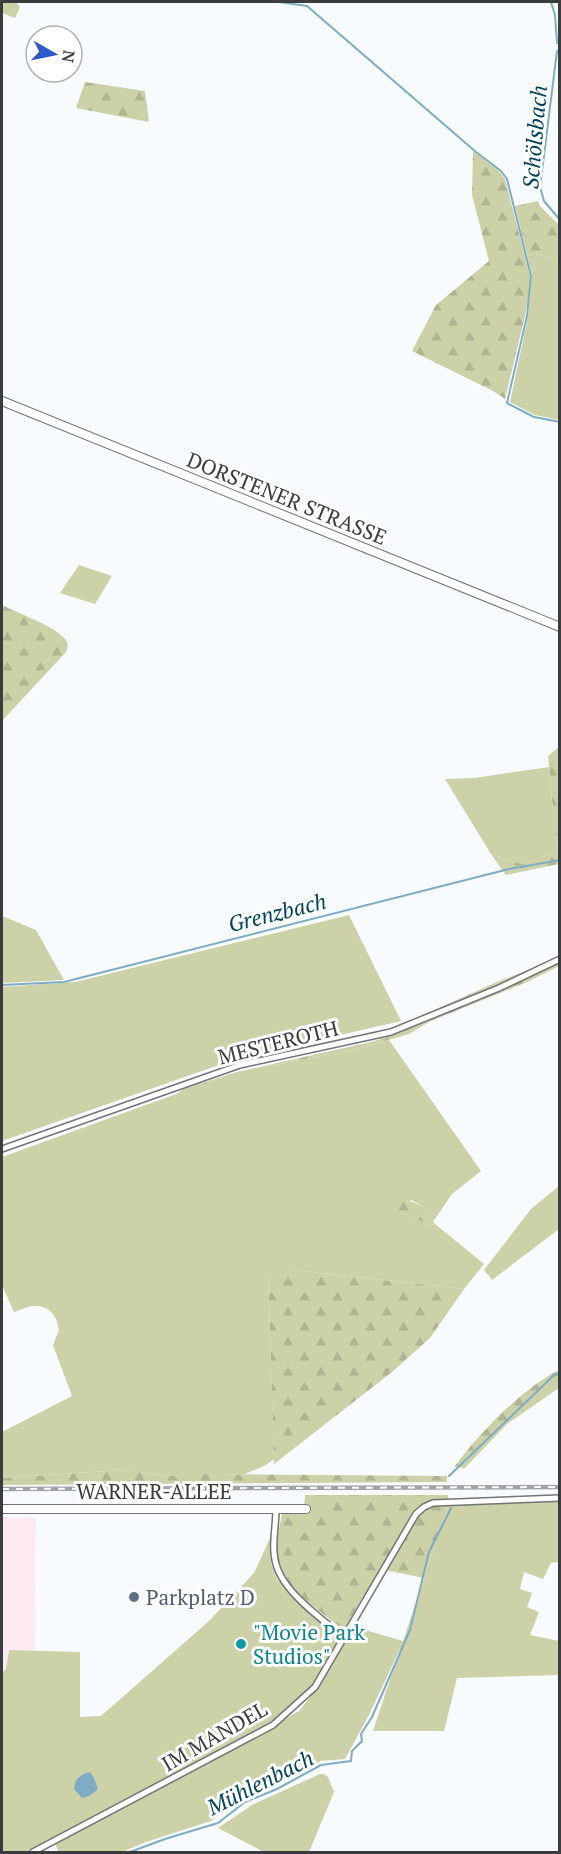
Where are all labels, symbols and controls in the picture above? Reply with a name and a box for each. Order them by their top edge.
north arrow [24,24,84,84]
text: N [57,49,81,64]
water label: Schölsbach [515,84,553,190]
street label: DORSTENER STRASSE [183,445,391,551]
water label: Grenzbach [225,886,329,938]
street label: MESTEROTH [215,1014,341,1070]
street label: WARNER-ALLEE [76,1477,232,1505]
place label: Parkplatz D [146,1583,255,1611]
marker: Parkplatz D [127,1590,141,1604]
place label: "Movie Park Studios" [253,1618,365,1670]
marker: "Movie Park Studios" [234,1637,248,1651]
street label: IM MANDEL [156,1694,272,1777]
water label: Mühlenbach [201,1743,318,1822]

